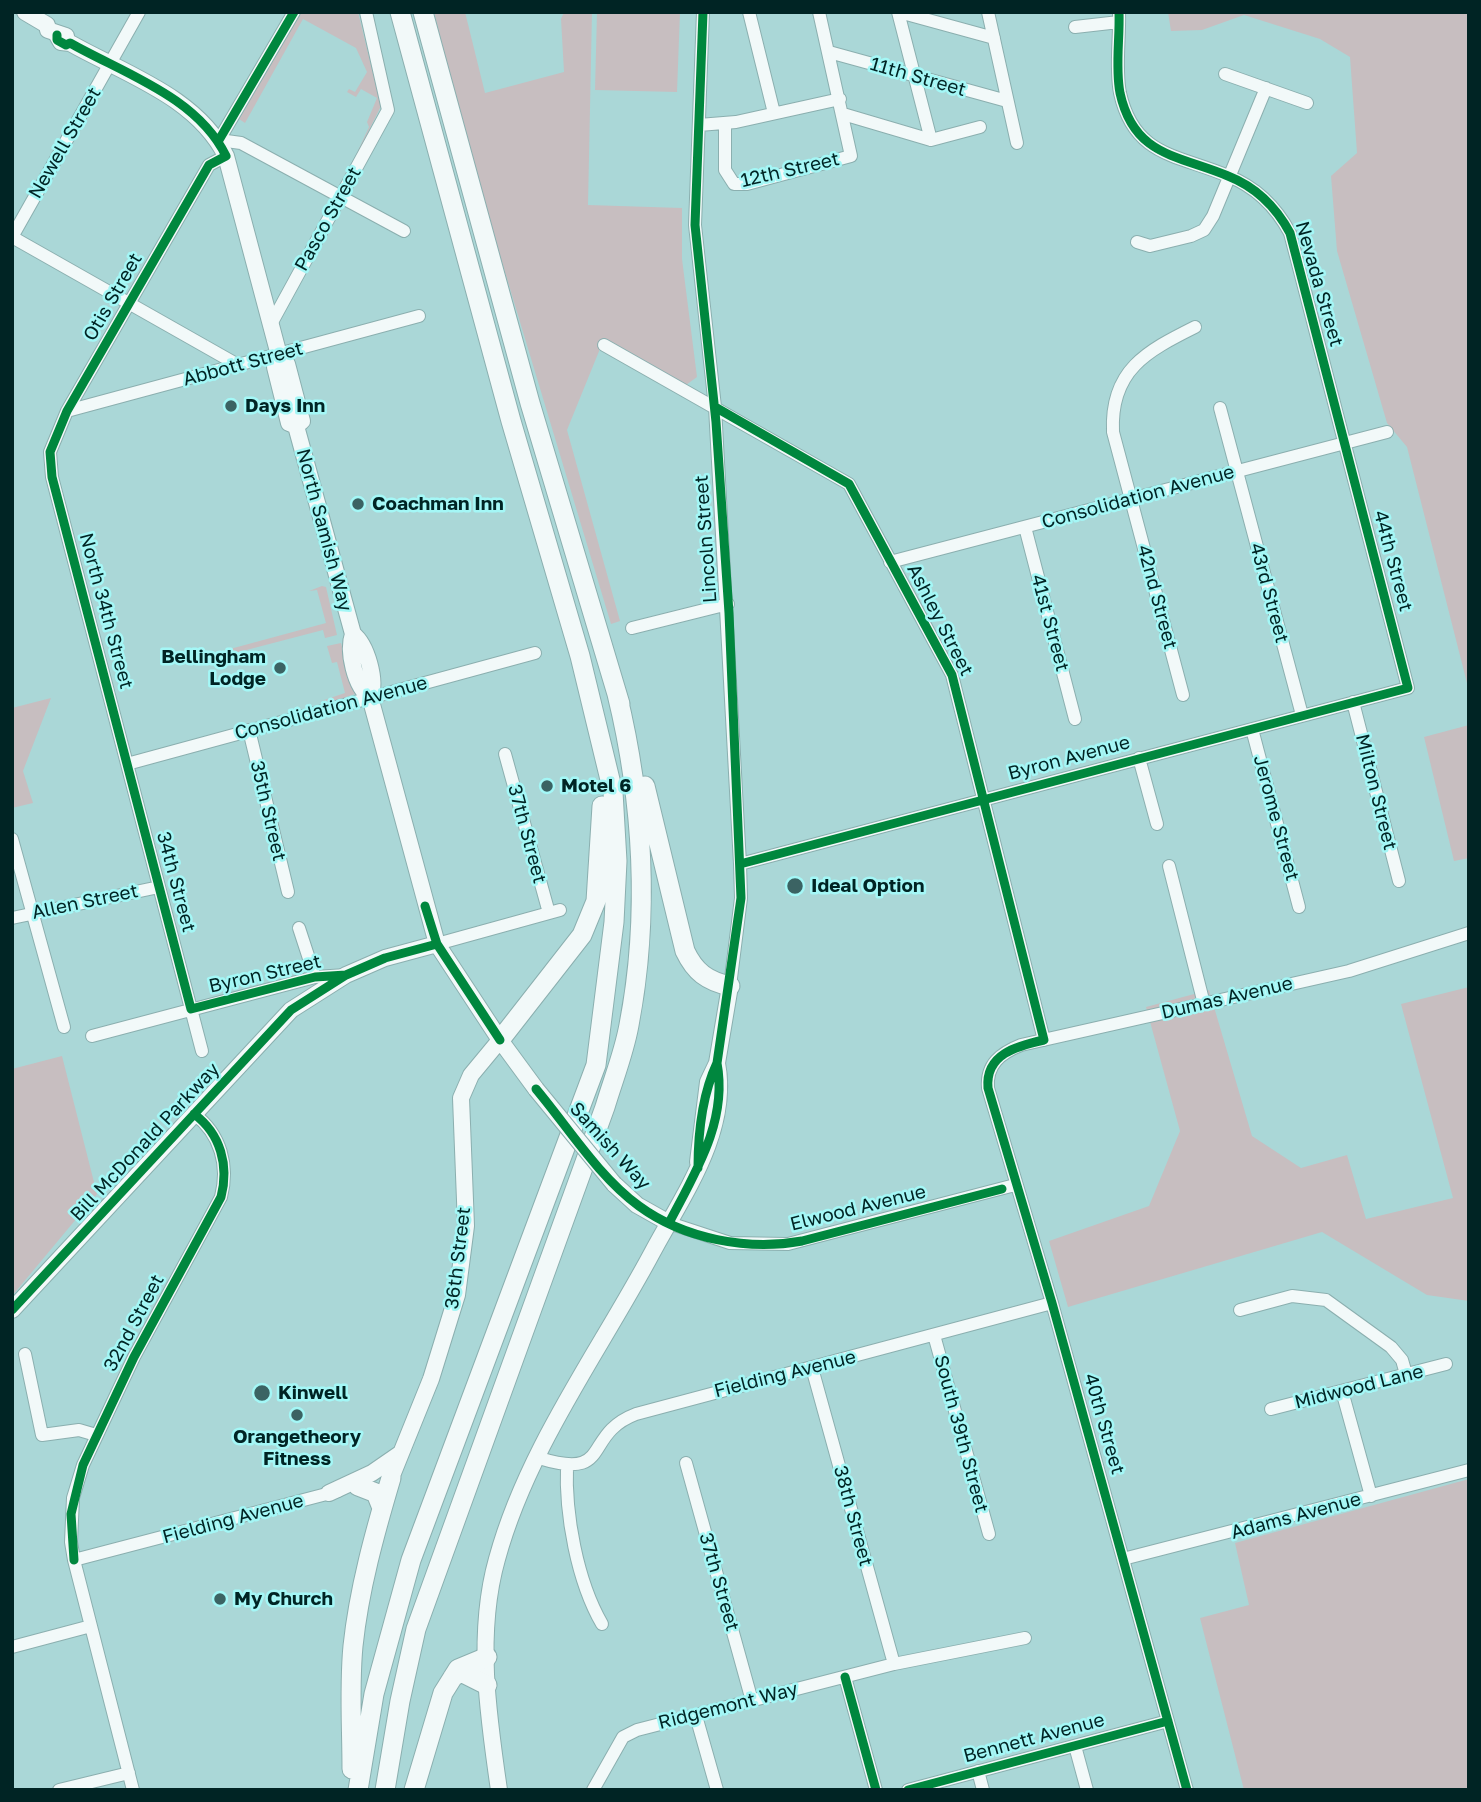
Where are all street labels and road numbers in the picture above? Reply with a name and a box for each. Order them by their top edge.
street label: 11th Street [867,52,969,102]
street label: Newell Street [24,83,106,203]
street label: 12th Street [738,148,842,192]
street label: Pasco Street [290,163,366,275]
street label: Nevada Street [1290,219,1348,349]
street label: Otis Street [79,249,147,345]
street label: Abbott Street [180,337,306,391]
street label: North Samish Way [291,446,357,614]
street label: Consolidation Avenue [1039,460,1237,534]
street label: Lincoln Street [690,474,722,604]
street label: 44th Street [1369,508,1417,614]
street label: North 34th Street [74,530,138,692]
street label: 43rd Street [1245,540,1293,646]
street label: 42nd Street [1132,542,1182,652]
street label: Ashley Street [902,560,978,680]
street label: 41st Street [1026,572,1074,674]
street label: Consolidation Avenue [232,671,430,745]
street label: Byron Avenue [1006,731,1132,785]
street label: Milton Street [1351,732,1401,852]
street label: Jerome Street [1248,753,1304,883]
street label: 35th Street [245,759,291,863]
street label: 37th Street [503,782,551,886]
street label: 34th Street [152,829,200,935]
street label: Allen Street [30,880,140,924]
street label: Byron Street [207,950,323,998]
street label: Dumas Avenue [1159,972,1295,1024]
street label: Bill McDonald Parkway [66,1058,224,1226]
street label: Samish Way [565,1098,655,1194]
street label: Elwood Avenue [788,1180,928,1236]
street label: 36th Street [440,1206,476,1310]
street label: 32nd Street [99,1271,169,1375]
street label: Fielding Avenue [712,1345,858,1403]
street label: South 39th Street [929,1353,993,1515]
street label: Midwood Lane [1292,1360,1426,1414]
street label: 40th Street [1079,1371,1129,1477]
street label: 38th Street [829,1463,877,1569]
street label: Adams Avenue [1228,1488,1364,1544]
street label: Fielding Avenue [160,1489,306,1549]
street label: 37th Street [694,1530,744,1634]
street label: Ridgemont Way [656,1678,800,1734]
street label: Bennett Avenue [961,1708,1107,1768]

